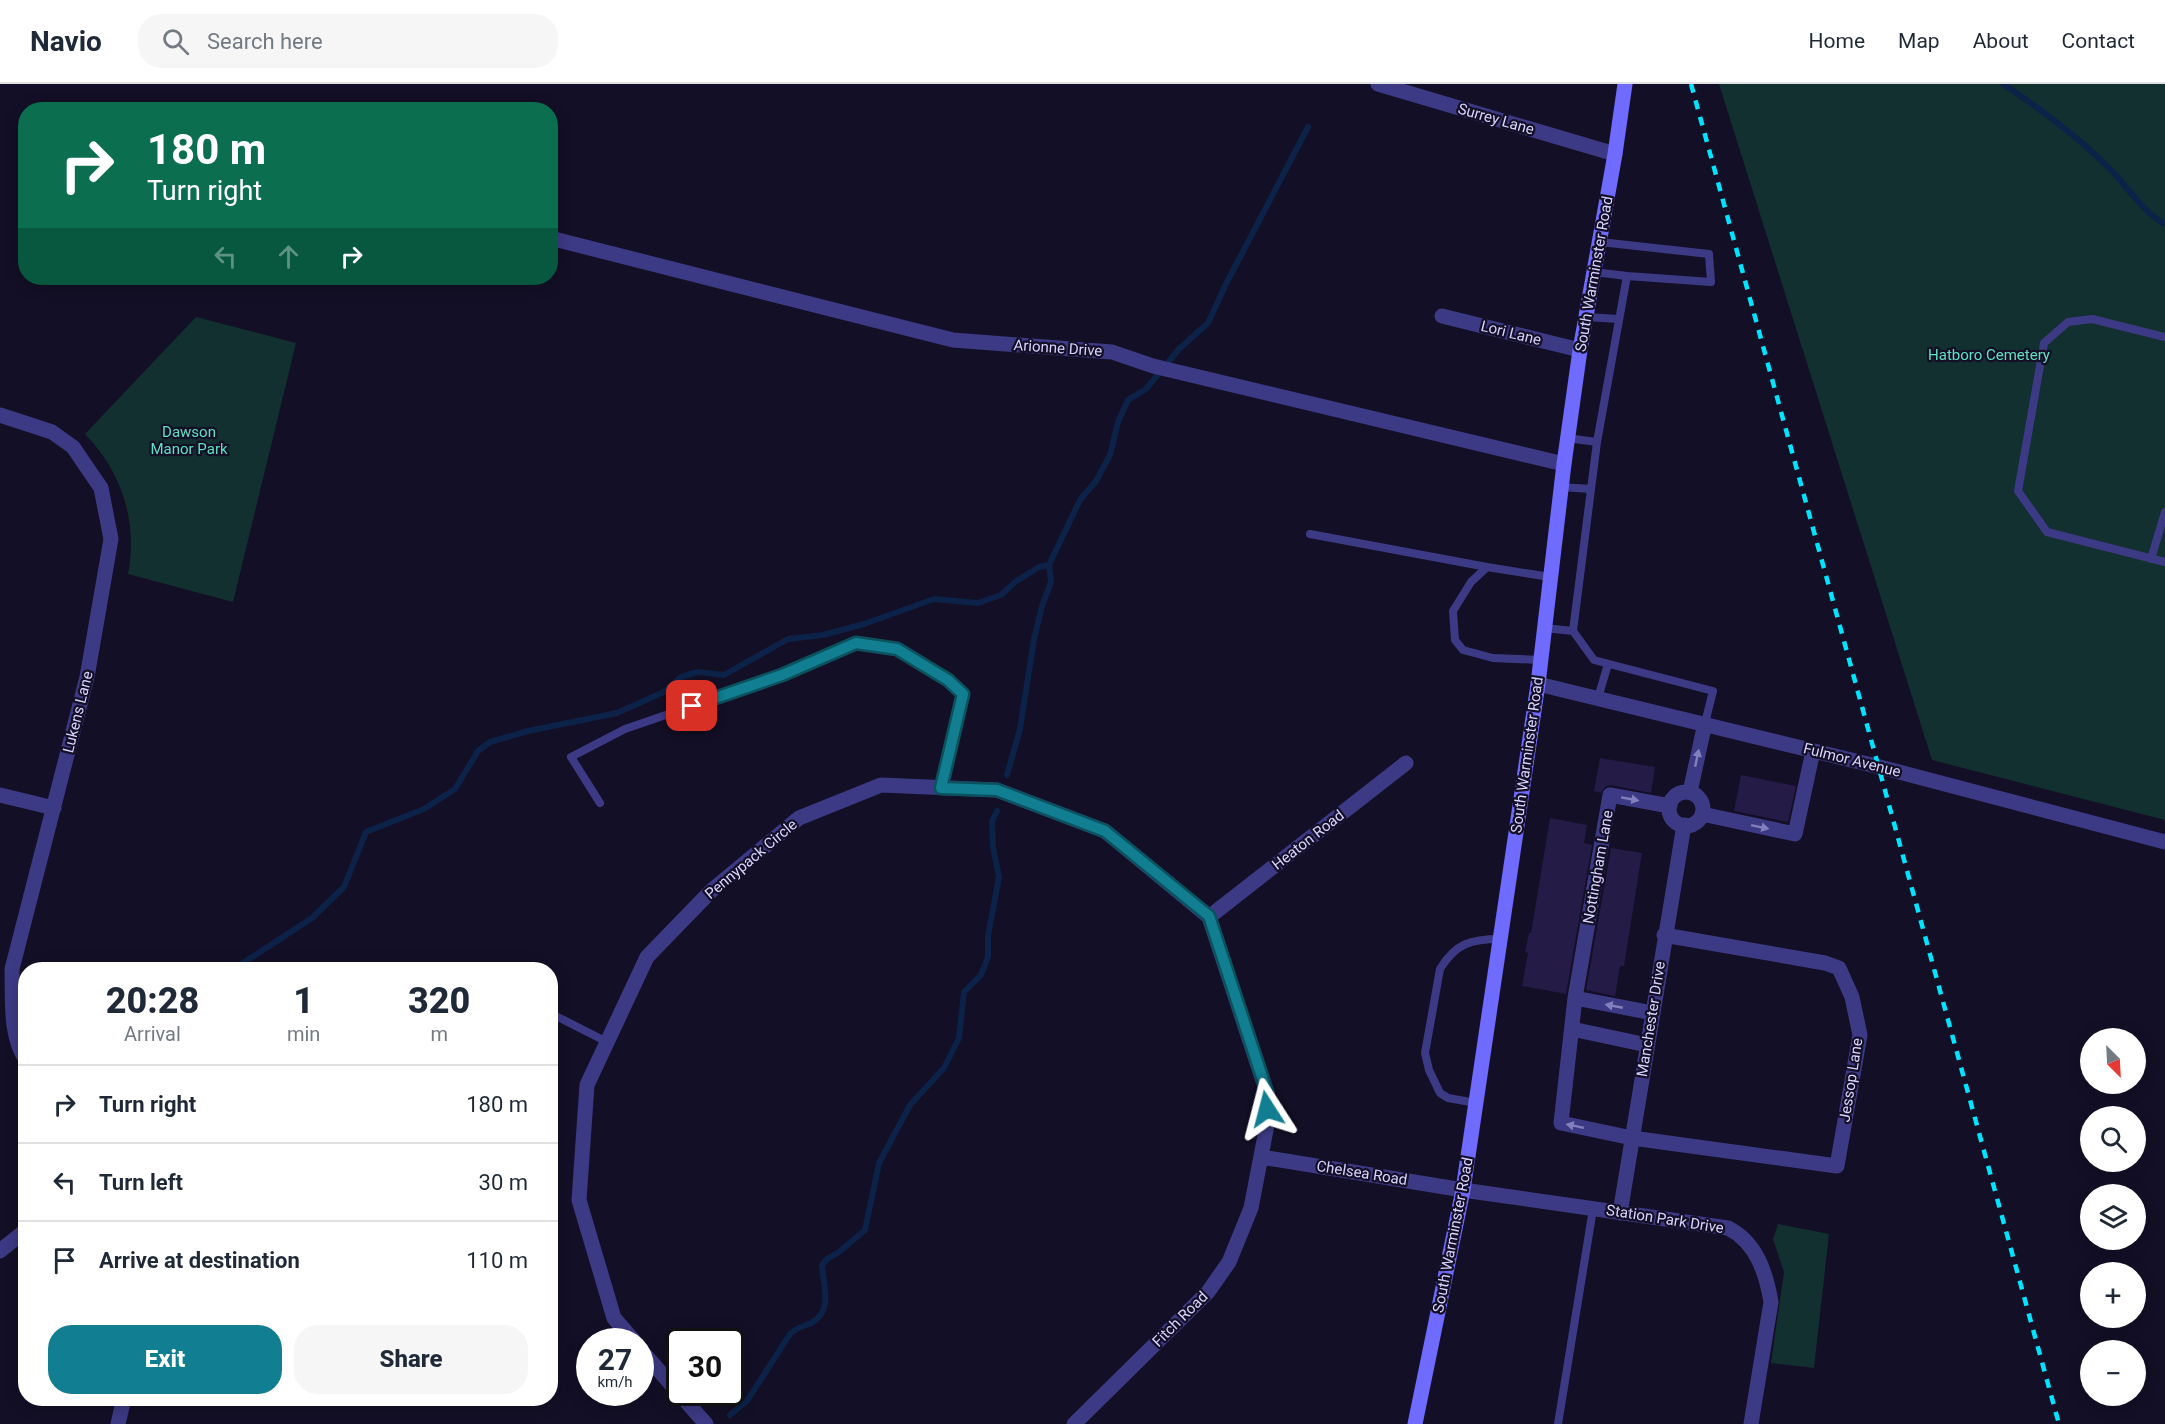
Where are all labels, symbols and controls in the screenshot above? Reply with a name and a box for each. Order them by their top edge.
search box [138,14,558,68]
text: Navio [30,25,102,58]
icon: search [159,25,192,58]
text: Search here [207,29,323,54]
text: Home [1809,29,1865,53]
text: Map [1898,29,1940,53]
text: About [1973,29,2029,53]
text: Contact [2062,29,2135,53]
street label: Surrey Lane [1456,100,1536,138]
text: 180 m [147,125,266,174]
icon: right [48,126,126,204]
text: Turn right [147,175,262,207]
street label: South Warminster Road [1571,195,1617,353]
icon: left [209,240,242,273]
icon: ahead [272,240,305,273]
icon: right [335,240,368,273]
street label: Lori Lane [1479,317,1543,349]
street label: Arionne Drive [1013,336,1103,360]
park label: Hatboro Cemetery [1928,346,2050,364]
park label: Dawson Manor Park [150,423,228,458]
street label: Lukens Lane [59,669,97,755]
street label: South Warminster Road [1507,676,1547,834]
pin [666,680,717,731]
icon: arrive [675,689,708,722]
street label: Fulmor Avenue [1801,739,1903,781]
one-way arrow [1693,748,1702,767]
one-way arrow [1621,794,1640,803]
street label: Heaton Road [1268,806,1348,874]
street label: Nottingham Lane [1579,809,1617,925]
street label: Pennypack Circle [701,815,801,903]
one-way arrow [1750,822,1769,832]
street label: Manchester Drive [1633,960,1669,1078]
text: 20:28 [106,980,199,1022]
text: 1 [293,980,314,1022]
text: 320 [408,980,470,1022]
one-way arrow [1604,1001,1623,1010]
text: Arrival [124,1022,181,1046]
text: min [287,1022,320,1046]
text: m [430,1022,448,1046]
north arrow [2080,1028,2146,1094]
map controls [2080,1028,2146,1406]
street label: Jessop Lane [1835,1037,1867,1123]
position arrow [1235,1077,1299,1141]
icon: right [48,1088,81,1121]
text: Turn right [99,1092,196,1117]
text: 180 m [466,1092,528,1117]
button: search [2080,1106,2146,1172]
one-way arrow [1565,1121,1584,1130]
street label: South Warminster Road [1429,1156,1477,1314]
street label: Chelsea Road [1315,1157,1409,1189]
icon: left [48,1166,81,1199]
text: Turn left [99,1170,183,1195]
text: 30 m [479,1170,528,1195]
button: layers [2080,1184,2146,1250]
street label: Station Park Drive [1605,1201,1725,1237]
icon: arrive [48,1244,81,1277]
text: Arrive at destination [99,1248,300,1273]
text: 110 m [466,1248,528,1273]
button: + [2080,1262,2146,1328]
street label: Fitch Road [1148,1287,1212,1351]
button: Exit [48,1325,282,1394]
button: Share [294,1325,528,1394]
speed limit sign: 30 [666,1328,744,1406]
button: − [2080,1340,2146,1406]
text: 27 [598,1342,632,1377]
text: km/h [597,1373,633,1391]

